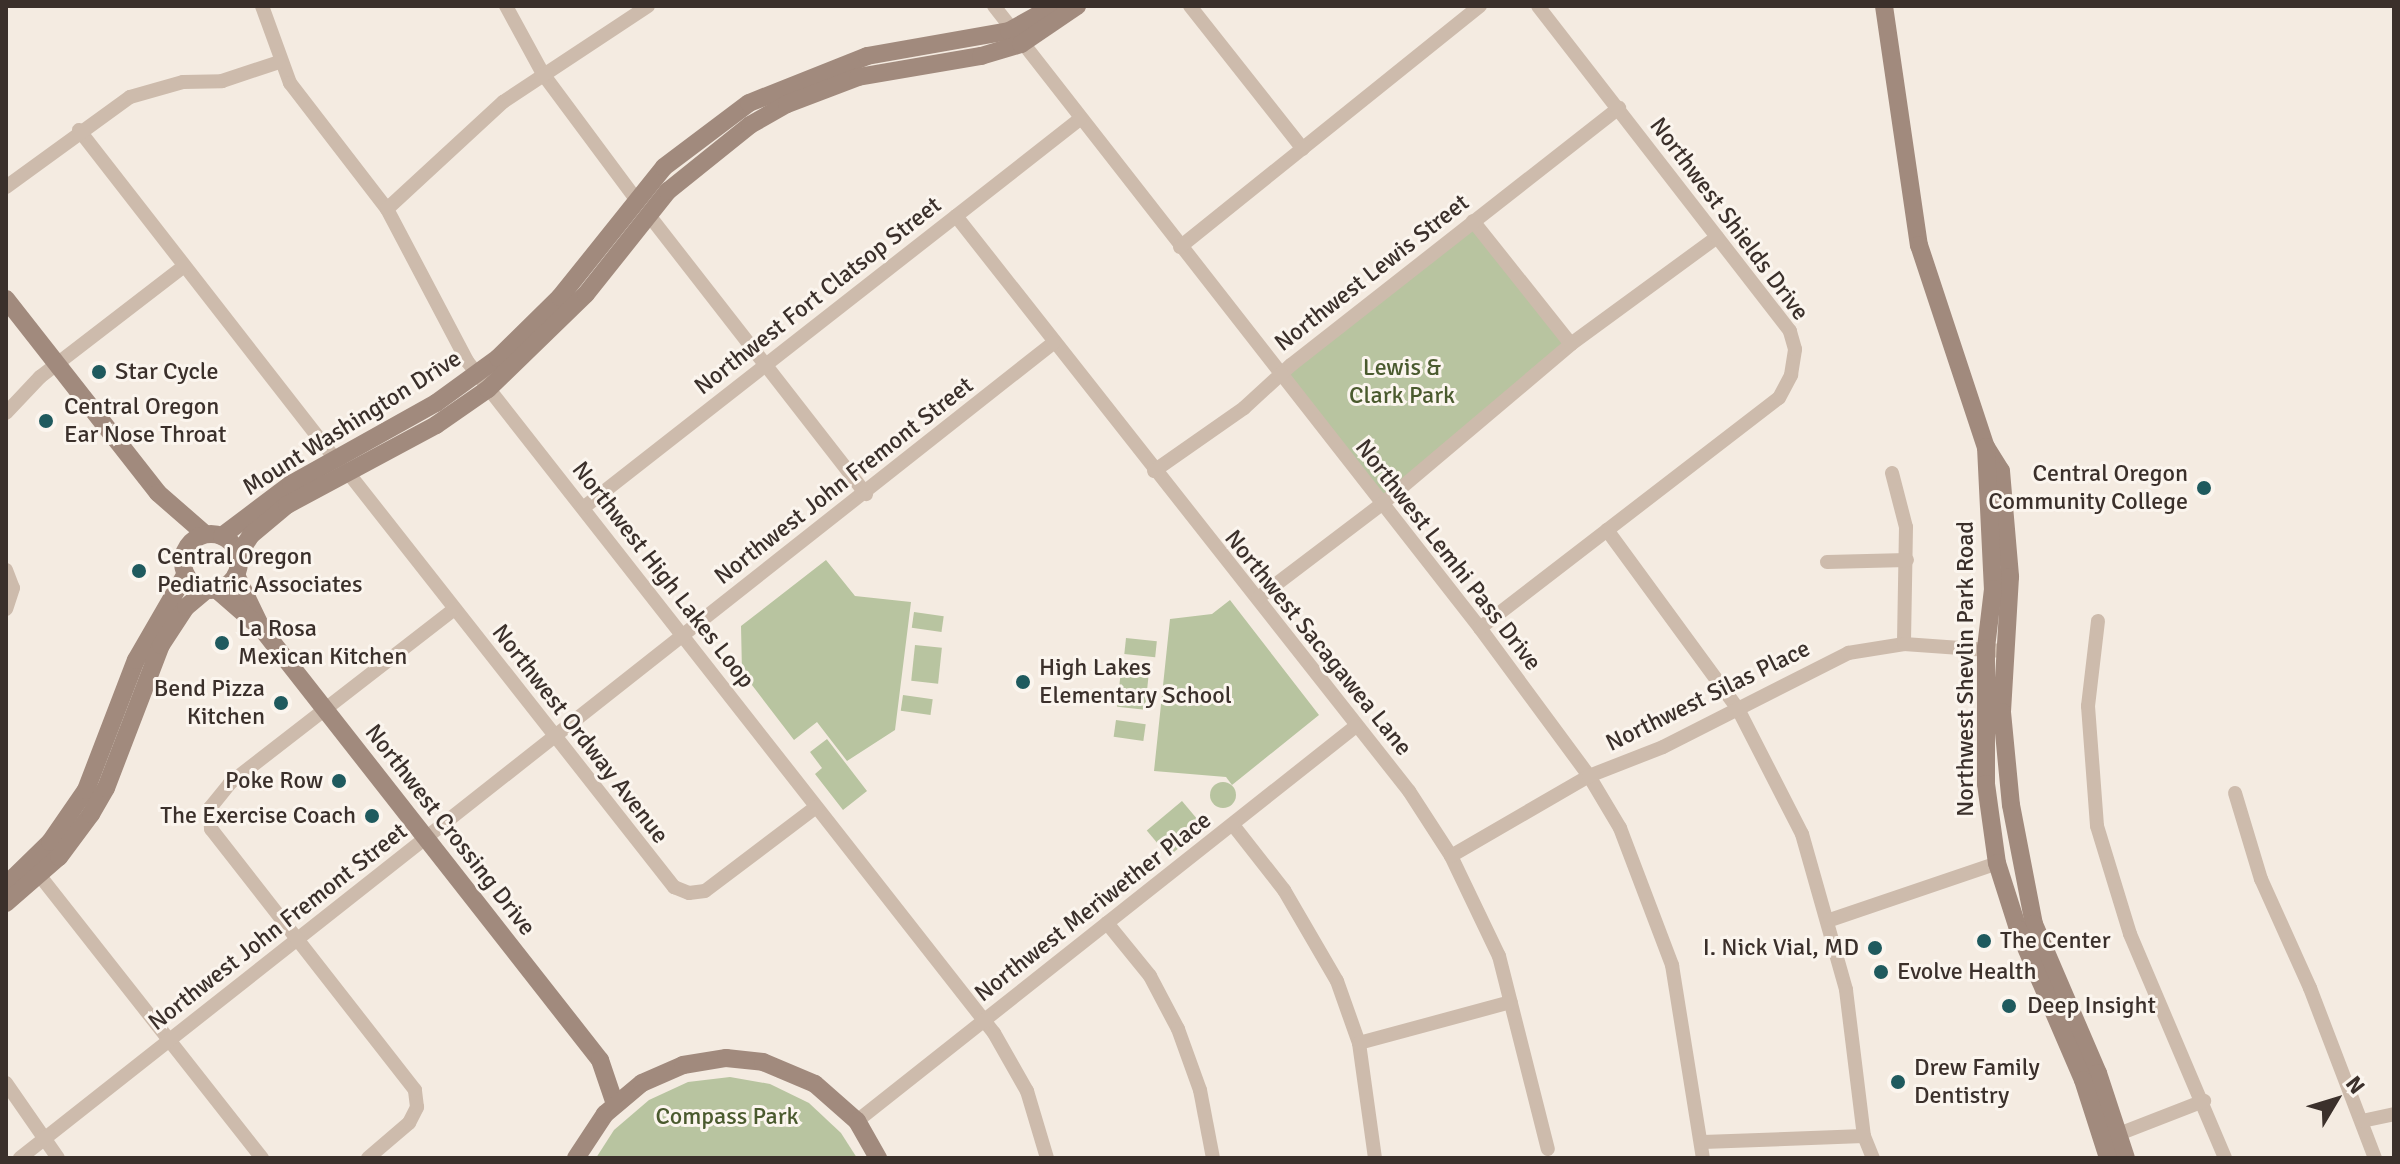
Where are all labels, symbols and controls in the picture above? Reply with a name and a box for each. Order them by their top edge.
street label: Northwest Shields Drive [1643,112,1815,326]
street label: Northwest Lewis Street [1269,188,1475,358]
street label: Northwest Fort Clatsop Street [689,191,947,401]
street label: Mount Washington Drive [238,344,466,502]
park label: Lewis & Clark Park [1349,354,1455,410]
place label: Star Cycle [115,358,219,386]
marker: Star Cycle [90,363,108,381]
street label: Northwest John Fremont Street [709,371,979,591]
place label: Central Oregon Ear Nose Throat [64,393,226,449]
marker: Central Oregon Ear Nose Throat [35,410,57,432]
street label: Northwest Lemhi Pass Drive [1349,434,1547,676]
street label: Northwest High Lakes Loop [566,456,760,694]
place label: Central Oregon Community College [1988,460,2188,516]
marker: Central Oregon Community College [2195,479,2213,497]
street label: Northwest Shevlin Park Road [1952,521,1980,817]
street label: Northwest Sacagawea Lane [1218,524,1418,762]
place label: Central Oregon Pediatric Associates [157,543,363,599]
marker: Central Oregon Pediatric Associates [128,560,150,582]
place label: La Rosa Mexican Kitchen [238,615,407,671]
street label: Northwest Ordway Avenue [486,619,674,849]
marker: La Rosa Mexican Kitchen [213,634,231,652]
street label: Northwest Silas Place [1601,634,1815,758]
place label: High Lakes Elementary School [1039,654,1232,710]
marker: High Lakes Elementary School [1014,673,1032,691]
place label: Bend Pizza Kitchen [154,675,265,731]
marker: Bend Pizza Kitchen [272,694,290,712]
street label: Northwest Crossing Drive [359,719,541,941]
place label: Poke Row [225,767,323,795]
marker: Poke Row [330,772,348,790]
place label: The Exercise Coach [160,802,356,830]
street label: Northwest Meriwether Place [969,806,1217,1008]
marker: The Exercise Coach [363,807,381,825]
street label: Northwest John Fremont Street [143,817,413,1037]
place label: The Center [2000,927,2111,955]
marker: The Center [1975,932,1993,950]
place label: I. Nick Vial, MD [1703,934,1859,962]
marker: I. Nick Vial, MD [1866,939,1884,957]
place label: Evolve Health [1897,958,2036,986]
marker: Evolve Health [1872,963,1890,981]
place label: Deep Insight [2027,992,2156,1020]
marker: Deep Insight [1998,995,2020,1017]
place label: Drew Family Dentistry [1914,1054,2040,1110]
north arrow [2296,1060,2376,1140]
text: N [2340,1071,2371,1099]
marker: Drew Family Dentistry [1889,1073,1907,1091]
park label: Compass Park [655,1103,799,1131]

